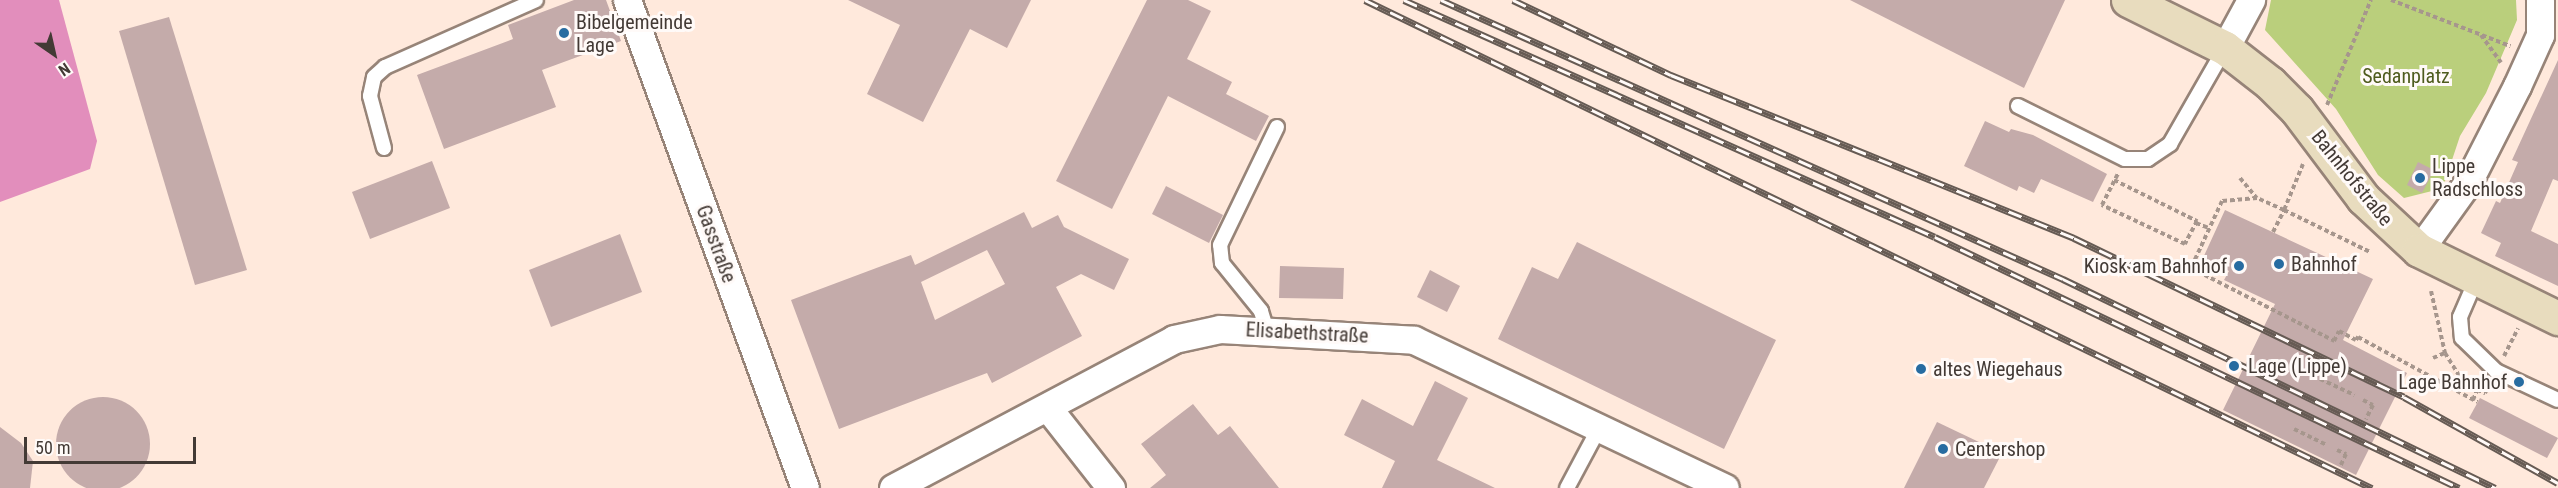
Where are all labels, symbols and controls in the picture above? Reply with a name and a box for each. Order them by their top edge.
place label: Bibelgemeinde Lage [576,10,693,57]
north arrow [24,24,84,84]
marker: Bibelgemeinde Lage [557,26,571,40]
text: N [55,59,74,80]
park label: Sedanplatz [2362,64,2450,88]
street label: Bahnhofstraße [2306,125,2398,231]
place label: Lippe Radschloss [2432,154,2523,201]
marker: Lippe Radschloss [2413,171,2427,185]
street label: Gasstraße [691,202,741,286]
place label: Bahnhof [2291,252,2357,276]
place label: Kiosk am Bahnhof [2084,254,2227,278]
marker: Bahnhof [2272,257,2286,271]
marker: Kiosk am Bahnhof [2232,259,2246,273]
street label: Elisabethstraße [1245,318,1369,348]
place label: Lage (Lippe) [2248,354,2347,378]
place label: altes Wiegehaus [1933,357,2063,381]
marker: Lage (Lippe) [2225,357,2243,375]
marker: altes Wiegehaus [1914,362,1928,376]
place label: Lage Bahnhof [2398,370,2507,394]
marker: Lage Bahnhof [2512,375,2526,389]
scale bar [27,425,200,463]
text: 50 m [35,437,70,458]
place label: Centershop [1955,437,2045,461]
marker: Centershop [1936,442,1950,456]

